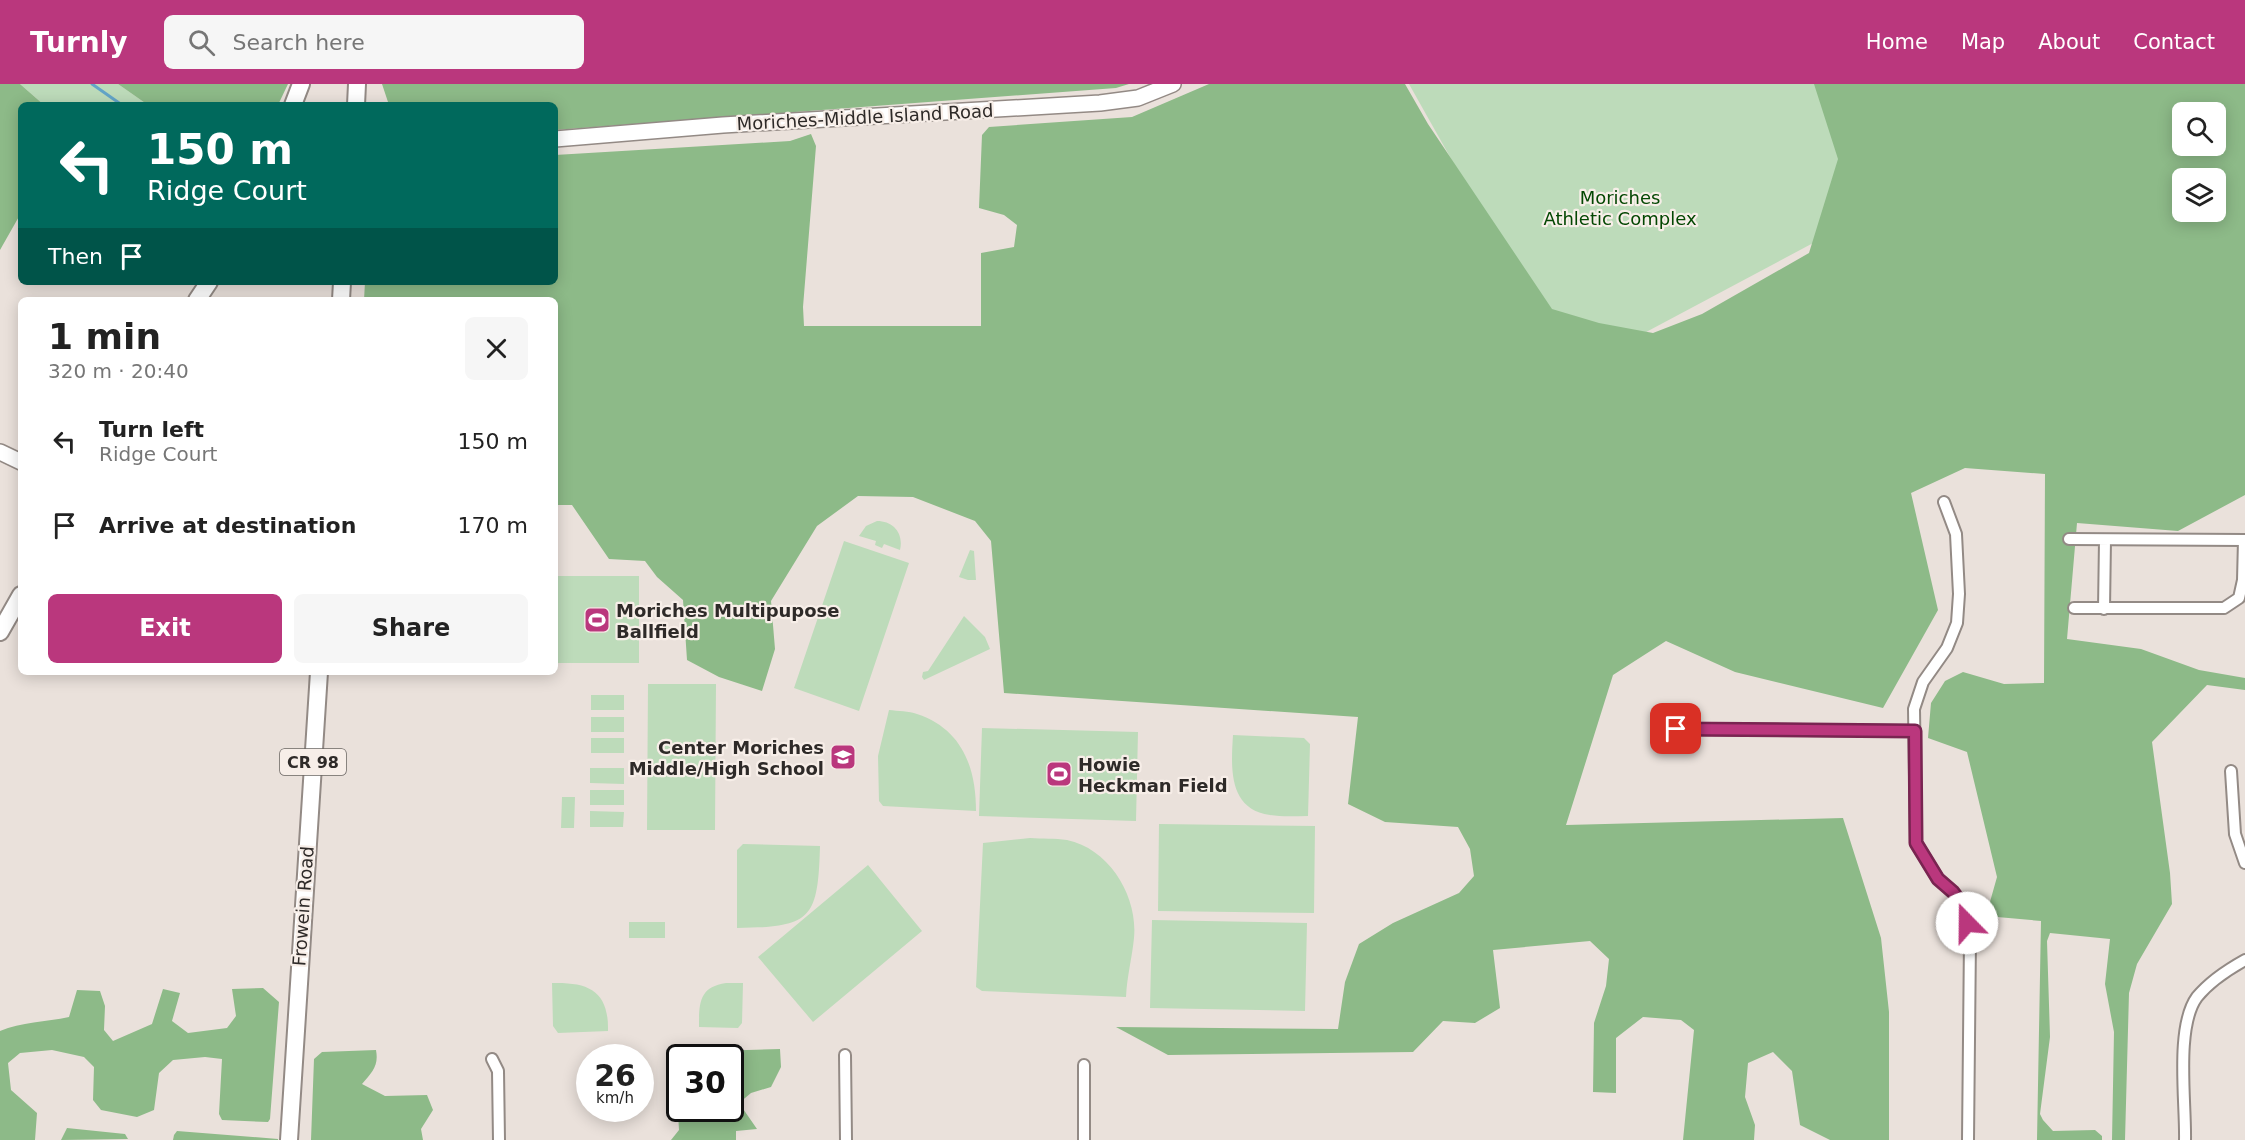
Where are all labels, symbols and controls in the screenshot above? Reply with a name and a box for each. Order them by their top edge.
search box [164,15,584,69]
text: Turnly [30,26,128,59]
icon: search [185,26,218,59]
text: Search here [233,30,365,55]
text: Home [1866,30,1928,54]
text: Map [1961,30,2005,54]
text: About [2038,30,2100,54]
text: Contact [2133,30,2215,54]
street label: Moriches-Middle Island Road [736,100,994,134]
map controls [2172,102,2226,222]
button: search [2172,102,2226,156]
text: 150 m [147,125,293,174]
icon: left [48,126,126,204]
button: layers [2172,168,2226,222]
text: Ridge Court [147,175,307,206]
park label: Moriches Athletic Complex [1543,187,1697,229]
icon: arrive [115,240,148,273]
text: Then [48,244,103,269]
text: 1 min [48,316,161,357]
button: close [465,317,528,380]
text: 320 m · 20:40 [48,359,189,383]
text: Turn left [99,417,204,442]
icon: left [48,425,81,458]
text: 150 m [458,429,528,454]
text: Ridge Court [99,442,217,466]
icon: arrive [48,509,81,542]
text: Arrive at destination [99,513,356,538]
text: 170 m [458,513,528,538]
button: Exit [48,594,282,663]
button: Share [294,594,528,663]
place label: Moriches Multipupose Ballfield [616,600,840,642]
sports icon: Moriches Multipupose Ballfield [582,605,612,635]
pin [1650,703,1701,754]
icon: arrive [1659,712,1692,745]
place label: Center Moriches Middle/High School [629,737,824,779]
school or university icon: Center Moriches Middle/High School [828,742,858,772]
road number: CR 98 [280,749,346,775]
place label: Howie Heckman Field [1078,754,1228,796]
sports icon: Howie Heckman Field [1044,759,1074,789]
street label: Frowein Road [288,845,318,967]
position arrow [1935,891,1999,955]
speed limit sign: 30 [666,1044,744,1122]
text: 26 [594,1058,636,1093]
text: km/h [596,1089,634,1107]

